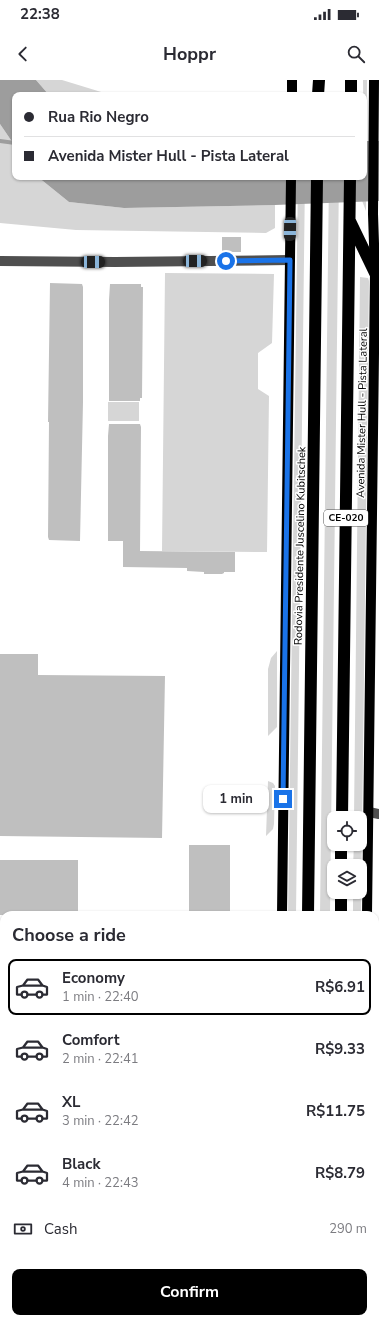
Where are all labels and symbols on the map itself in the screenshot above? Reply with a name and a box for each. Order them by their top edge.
car [284,217,296,241]
route start [217,252,235,270]
car [183,255,207,267]
car [81,256,105,268]
street label: Avenida Mister Hull - Pista Lateral [353,327,371,498]
street label: Rodovia Presidente Juscelino Kubitschek [291,446,309,645]
road number: CE-020 [324,510,368,526]
callout: 1 min [203,785,269,813]
route end [274,790,292,808]

